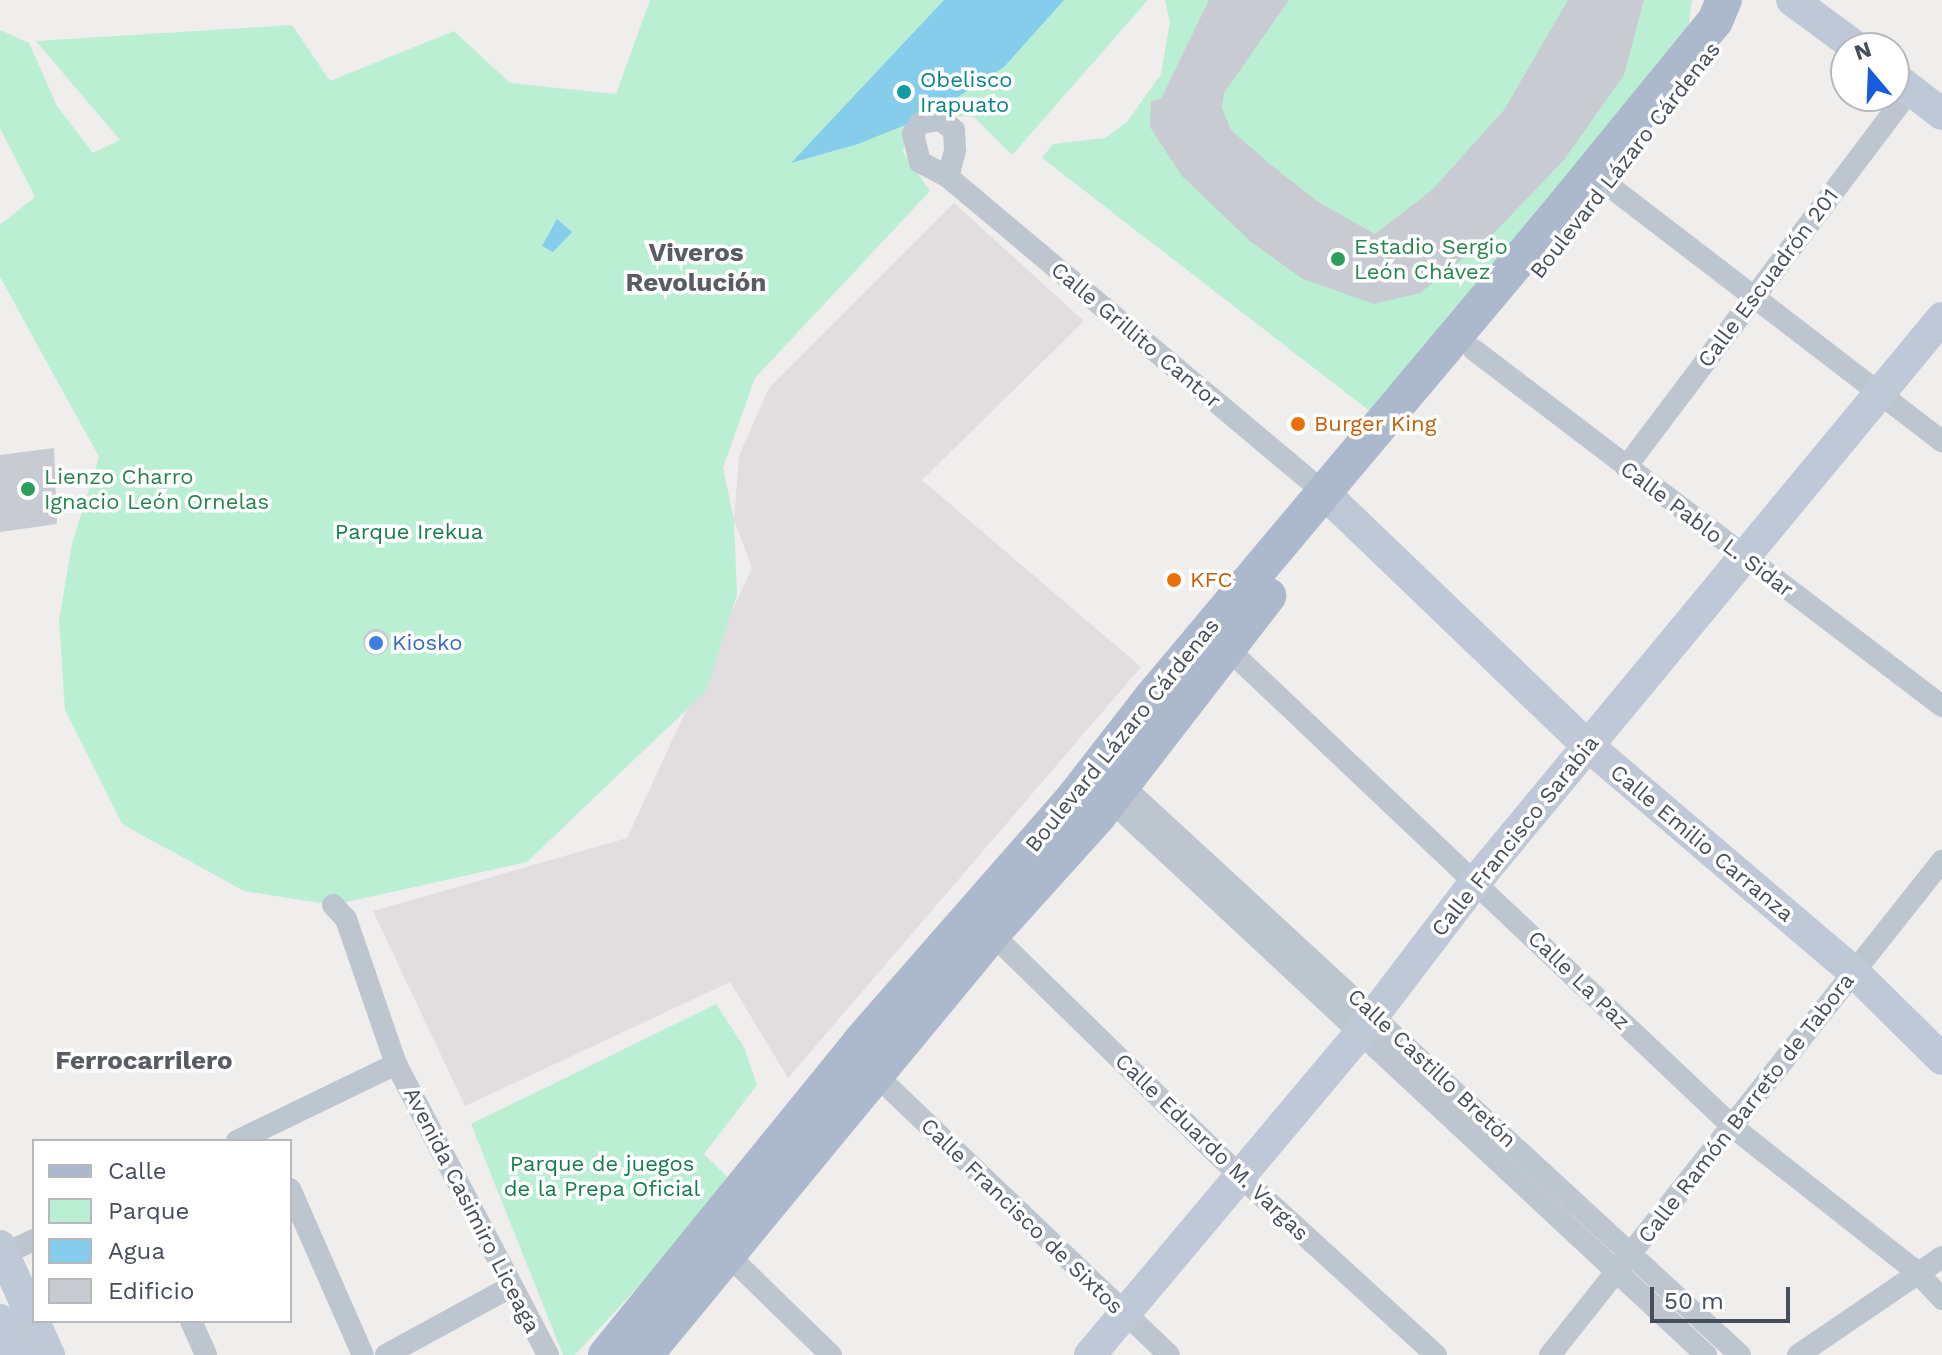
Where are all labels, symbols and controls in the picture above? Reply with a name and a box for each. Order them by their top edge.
north arrow [1830,32,1910,112]
street label: Boulevard Lázaro Cárdenas [1524,36,1726,284]
text: N [1851,36,1874,65]
place label: Obelisco Irapuato [920,66,1013,118]
marker: Obelisco Irapuato [895,83,913,101]
street label: Calle Escuadrón 201 [1692,183,1844,373]
place label: Estadio Sergio León Chávez [1354,233,1508,284]
district label: Viveros Revolución [626,237,766,298]
marker: Estadio Sergio León Chávez [1329,250,1347,268]
street label: Calle Grillito Cantor [1046,256,1226,414]
place label: Burger King [1314,411,1437,437]
marker: Burger King [1289,415,1307,433]
street label: Calle Pablo L. Sidar [1615,455,1799,603]
place label: Lienzo Charro Ignacio León Ornelas [44,463,269,514]
marker: Lienzo Charro Ignacio León Ornelas [19,480,37,498]
park label: Parque Irekua [335,519,483,545]
place label: KFC [1190,567,1233,593]
marker: KFC [1165,571,1183,589]
street label: Boulevard Lázaro Cárdenas [1019,613,1225,857]
place label: Kiosko [392,630,462,656]
marker: Kiosko [367,634,385,652]
street label: Calle Francisco Sarabia [1426,730,1604,942]
street label: Calle Emilio Carranza [1605,759,1799,927]
street label: Calle La Paz [1522,925,1636,1035]
street label: Calle Ramón Barreto de Tabora [1632,968,1860,1248]
street label: Calle Castillo Bretón [1342,983,1522,1153]
district label: Ferrocarrilero [55,1045,233,1077]
street label: Calle Eduardo M. Vargas [1110,1047,1314,1247]
street label: Avenida Casimiro Liceaga [398,1082,546,1338]
street label: Calle Francisco de Sixtos [915,1112,1129,1320]
legend [32,1139,292,1323]
park label: Parque de juegos de la Prepa Oficial [503,1150,701,1202]
text: Calle [108,1157,167,1185]
text: Parque [108,1197,189,1225]
text: Agua [108,1237,165,1265]
scale bar [1654,1271,1794,1321]
text: Edificio [108,1277,194,1305]
text: 50 m [1664,1287,1724,1315]

